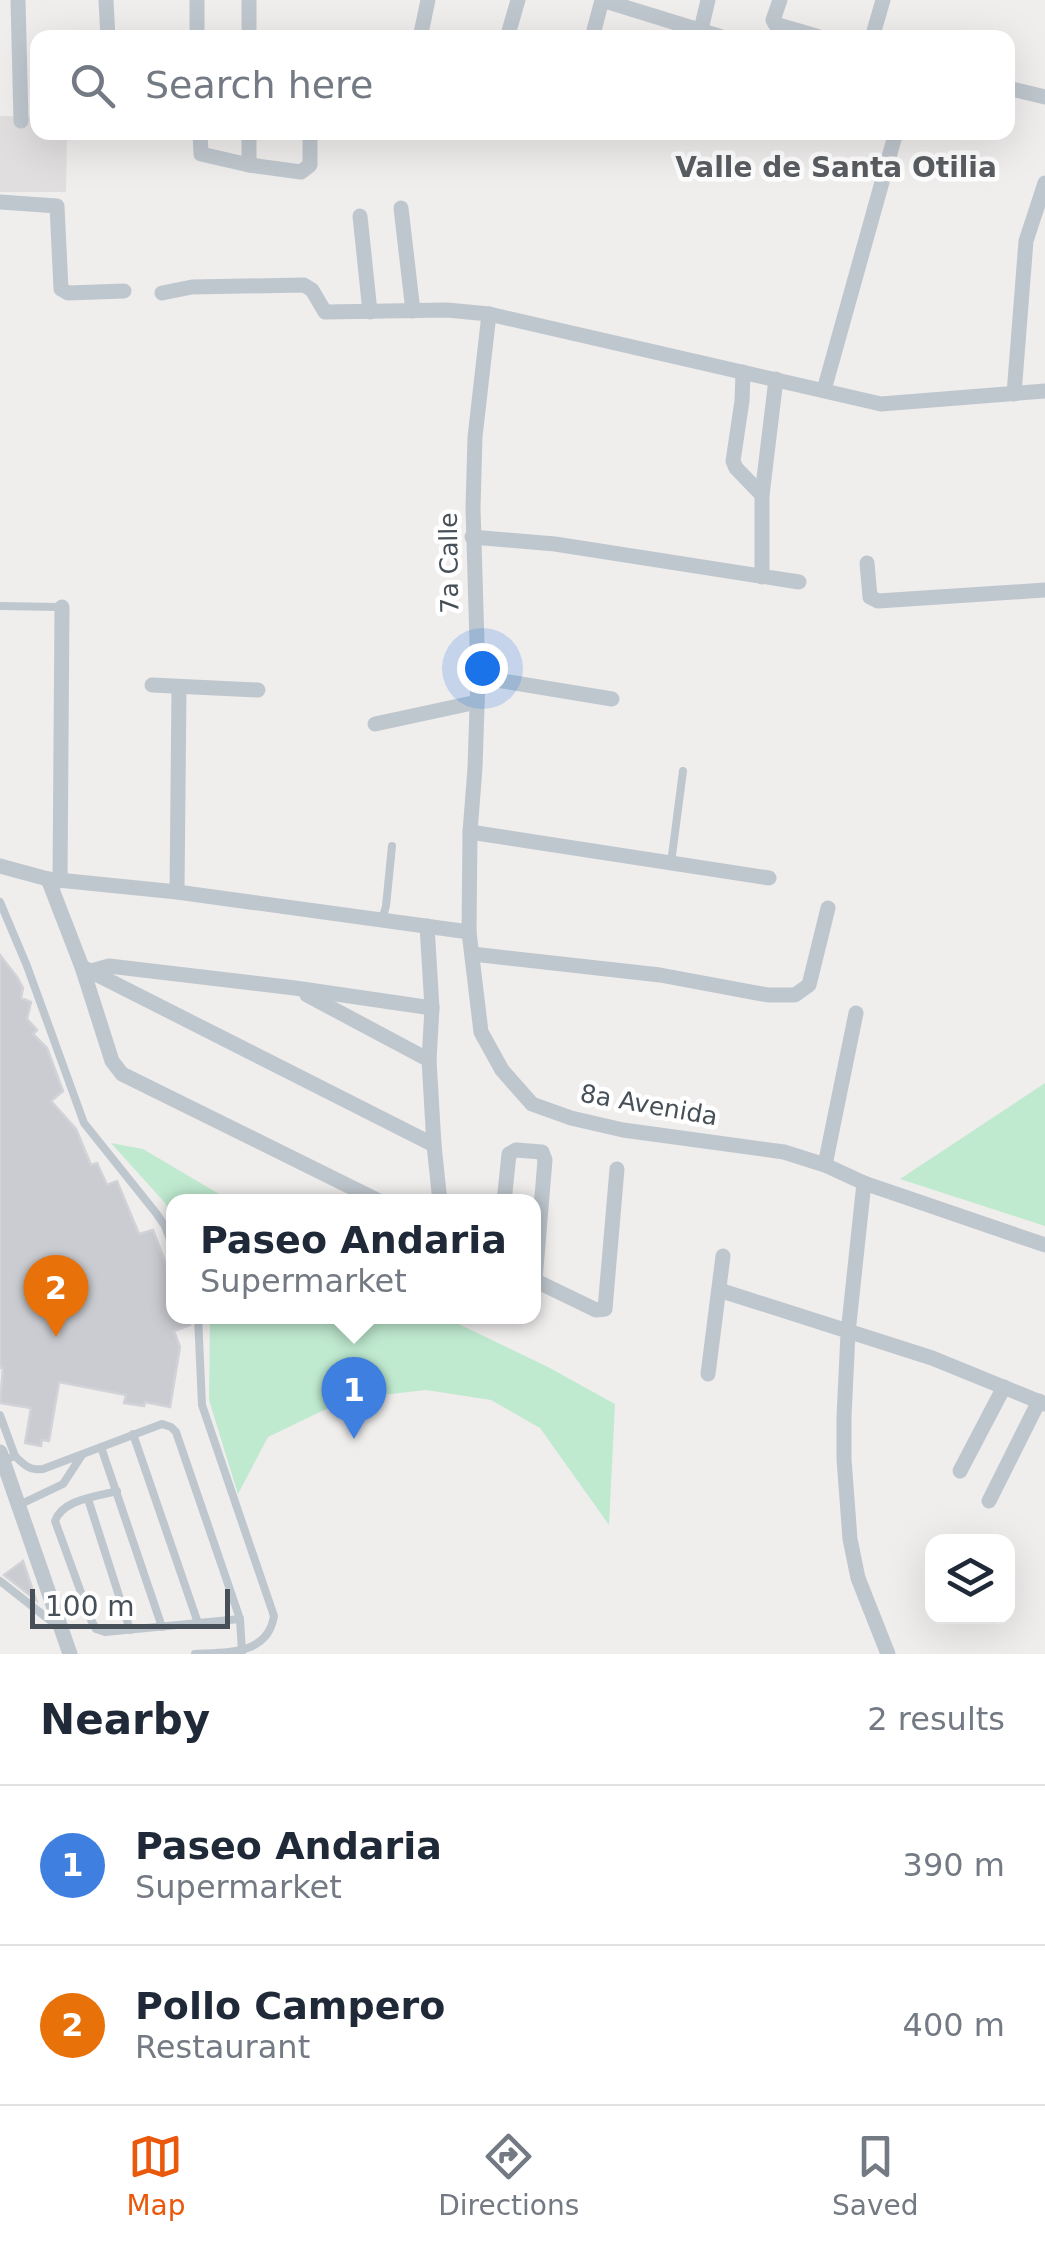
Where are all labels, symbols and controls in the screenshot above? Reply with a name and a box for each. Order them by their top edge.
search box [30,30,1015,140]
icon: search [65,58,120,113]
text: Search here [145,63,373,107]
district label: Valle de Santa Otilia [675,151,997,184]
street label: 7a Calle [434,512,464,614]
your location [457,643,508,694]
street label: 8a Avenida [578,1079,720,1131]
popup [166,1194,541,1324]
text: Paseo Andaria [200,1218,507,1262]
pin: 2 [23,1254,88,1337]
text: Supermarket [200,1262,407,1300]
pin: 1 [322,1356,386,1439]
map controls [925,1534,1015,1624]
button: layers [925,1534,1015,1624]
scale bar [30,1584,230,1628]
text: 100 m [45,1590,135,1623]
text: Nearby [40,1695,210,1744]
text: 2 results [867,1700,1005,1738]
text: Paseo Andaria [135,1824,442,1868]
text: 1 [61,1846,84,1884]
text: 390 m [903,1846,1005,1884]
text: Supermarket [135,1868,342,1906]
text: Pollo Campero [135,1984,445,2028]
text: 2 [61,2006,84,2044]
text: 400 m [903,2006,1005,2044]
text: Restaurant [135,2028,310,2066]
tab: Map [126,2129,185,2222]
tab: Directions [438,2129,579,2222]
tab: Saved [832,2129,919,2222]

